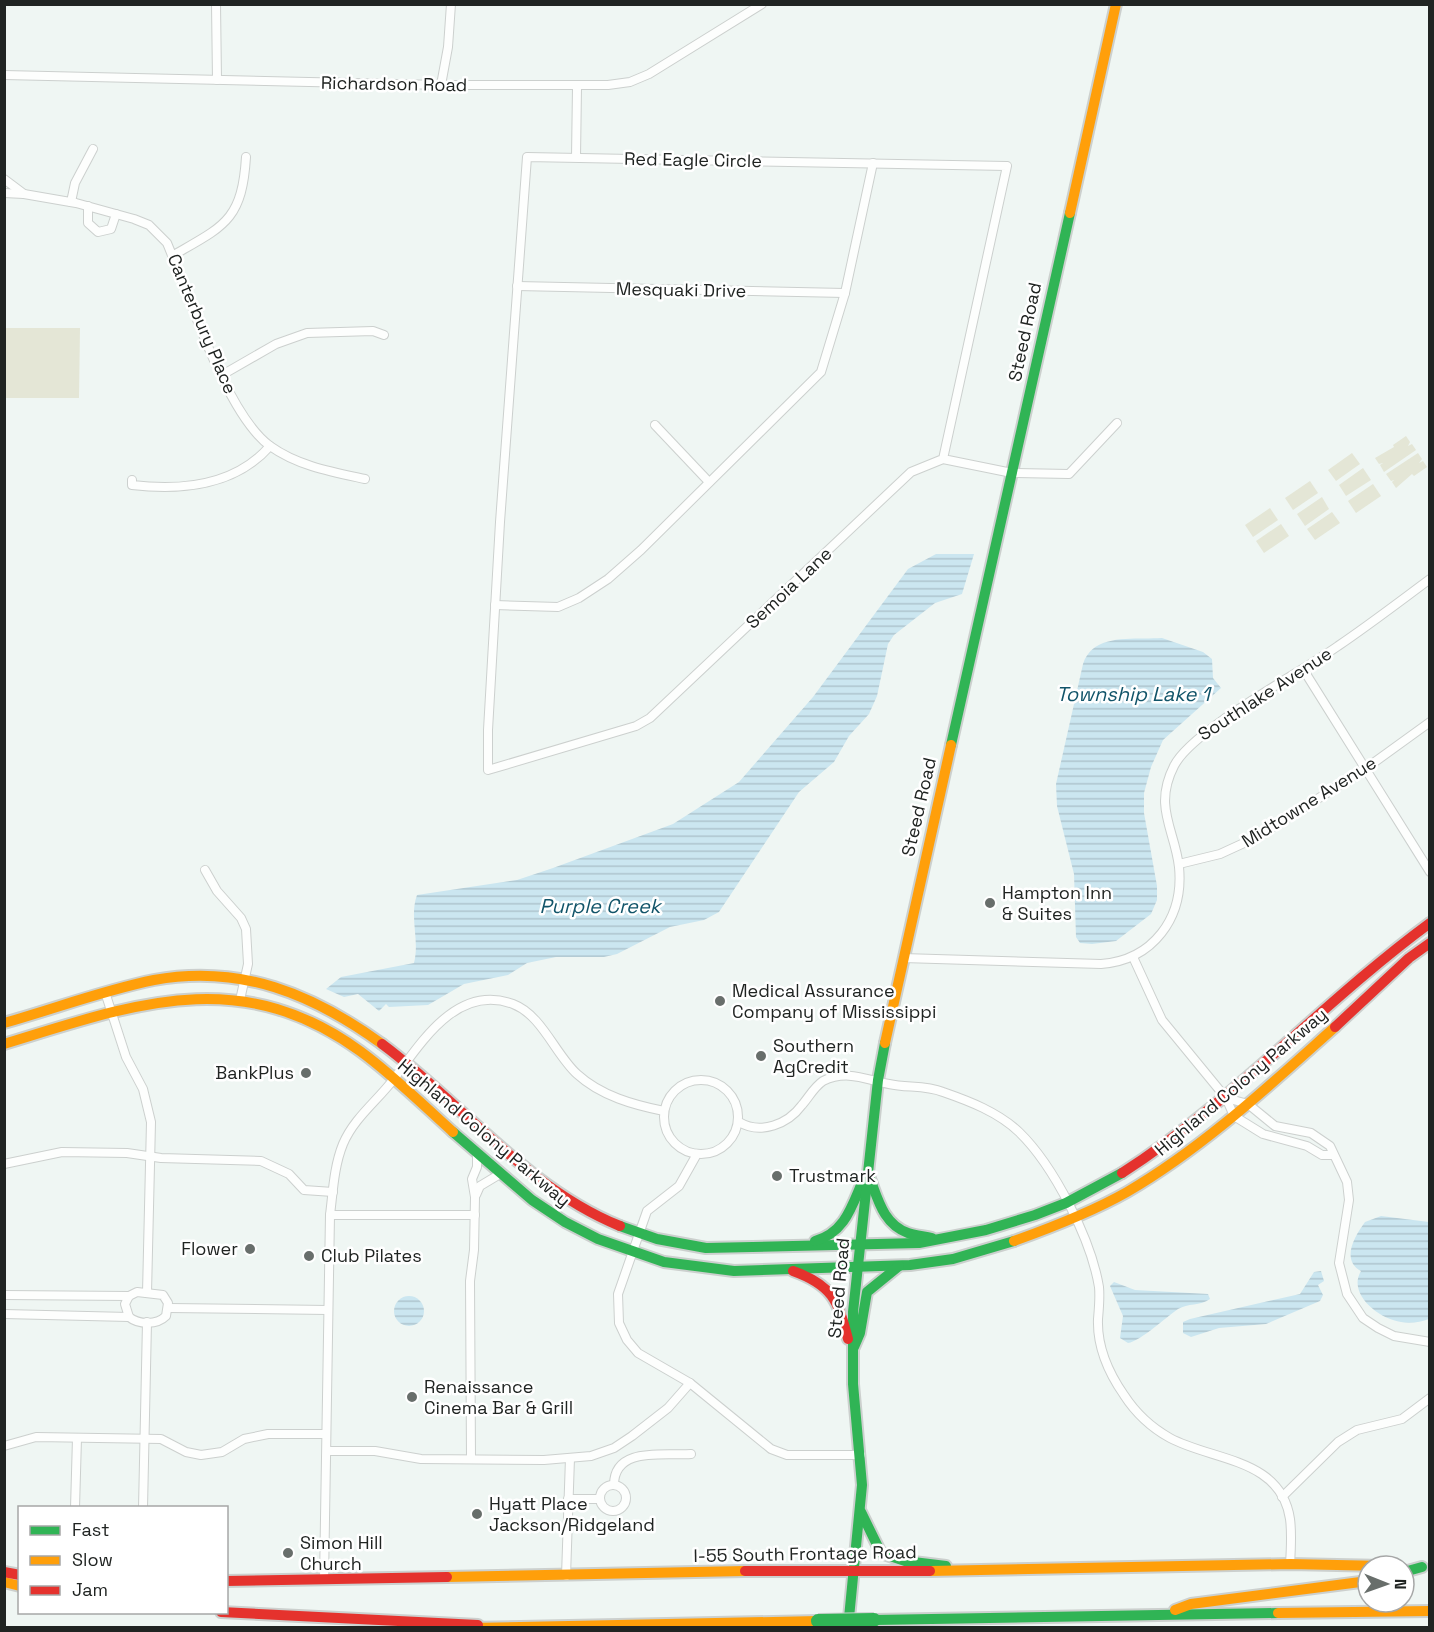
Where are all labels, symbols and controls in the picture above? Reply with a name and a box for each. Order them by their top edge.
street label: Richardson Road [321,71,467,96]
street label: Red Eagle Circle [624,147,762,172]
street label: Canterbury Place [163,250,242,397]
street label: Mesquaki Drive [616,277,746,302]
street label: Steed Road [1003,280,1046,384]
street label: Semoia Lane [741,542,837,633]
street label: Southlake Avenue [1193,642,1336,745]
water label: Township Lake 1 [1056,681,1213,707]
street label: Midtowne Avenue [1237,751,1380,852]
street label: Steed Road [896,755,941,859]
place label: Hampton Inn & Suites [1002,881,1112,925]
water label: Purple Creek [539,893,663,919]
marker: Hampton Inn & Suites [983,896,997,910]
place label: Medical Assurance Company of Mississippi [732,979,936,1023]
marker: Medical Assurance Company of Mississippi [713,994,727,1008]
street label: Highland Colony Parkway [1150,1003,1332,1161]
place label: Southern AgCredit [773,1034,854,1078]
marker: Southern AgCredit [754,1049,768,1063]
street label: Highland Colony Parkway [393,1054,575,1212]
place label: BankPlus [215,1061,294,1084]
marker: BankPlus [299,1066,313,1080]
place label: Trustmark [789,1164,876,1187]
marker: Trustmark [770,1169,784,1183]
place label: Flower [181,1237,238,1260]
street label: Steed Road [823,1237,854,1339]
marker: Flower [243,1242,257,1256]
place label: Club Pilates [321,1244,422,1267]
marker: Club Pilates [302,1249,316,1263]
place label: Renaissance Cinema Bar & Grill [424,1375,573,1419]
marker: Renaissance Cinema Bar & Grill [405,1390,419,1404]
place label: Hyatt Place Jackson/Ridgeland [489,1492,655,1536]
legend [18,1506,228,1614]
marker: Hyatt Place Jackson/Ridgeland [470,1507,484,1521]
text: Fast [72,1518,109,1541]
place label: Simon Hill Church [300,1531,383,1575]
street label: I-55 South Frontage Road [693,1540,917,1567]
marker: Simon Hill Church [281,1546,295,1560]
text: Slow [72,1548,113,1571]
north arrow [1356,1554,1416,1614]
text: Jam [72,1578,108,1601]
text: N [1390,1579,1411,1590]

